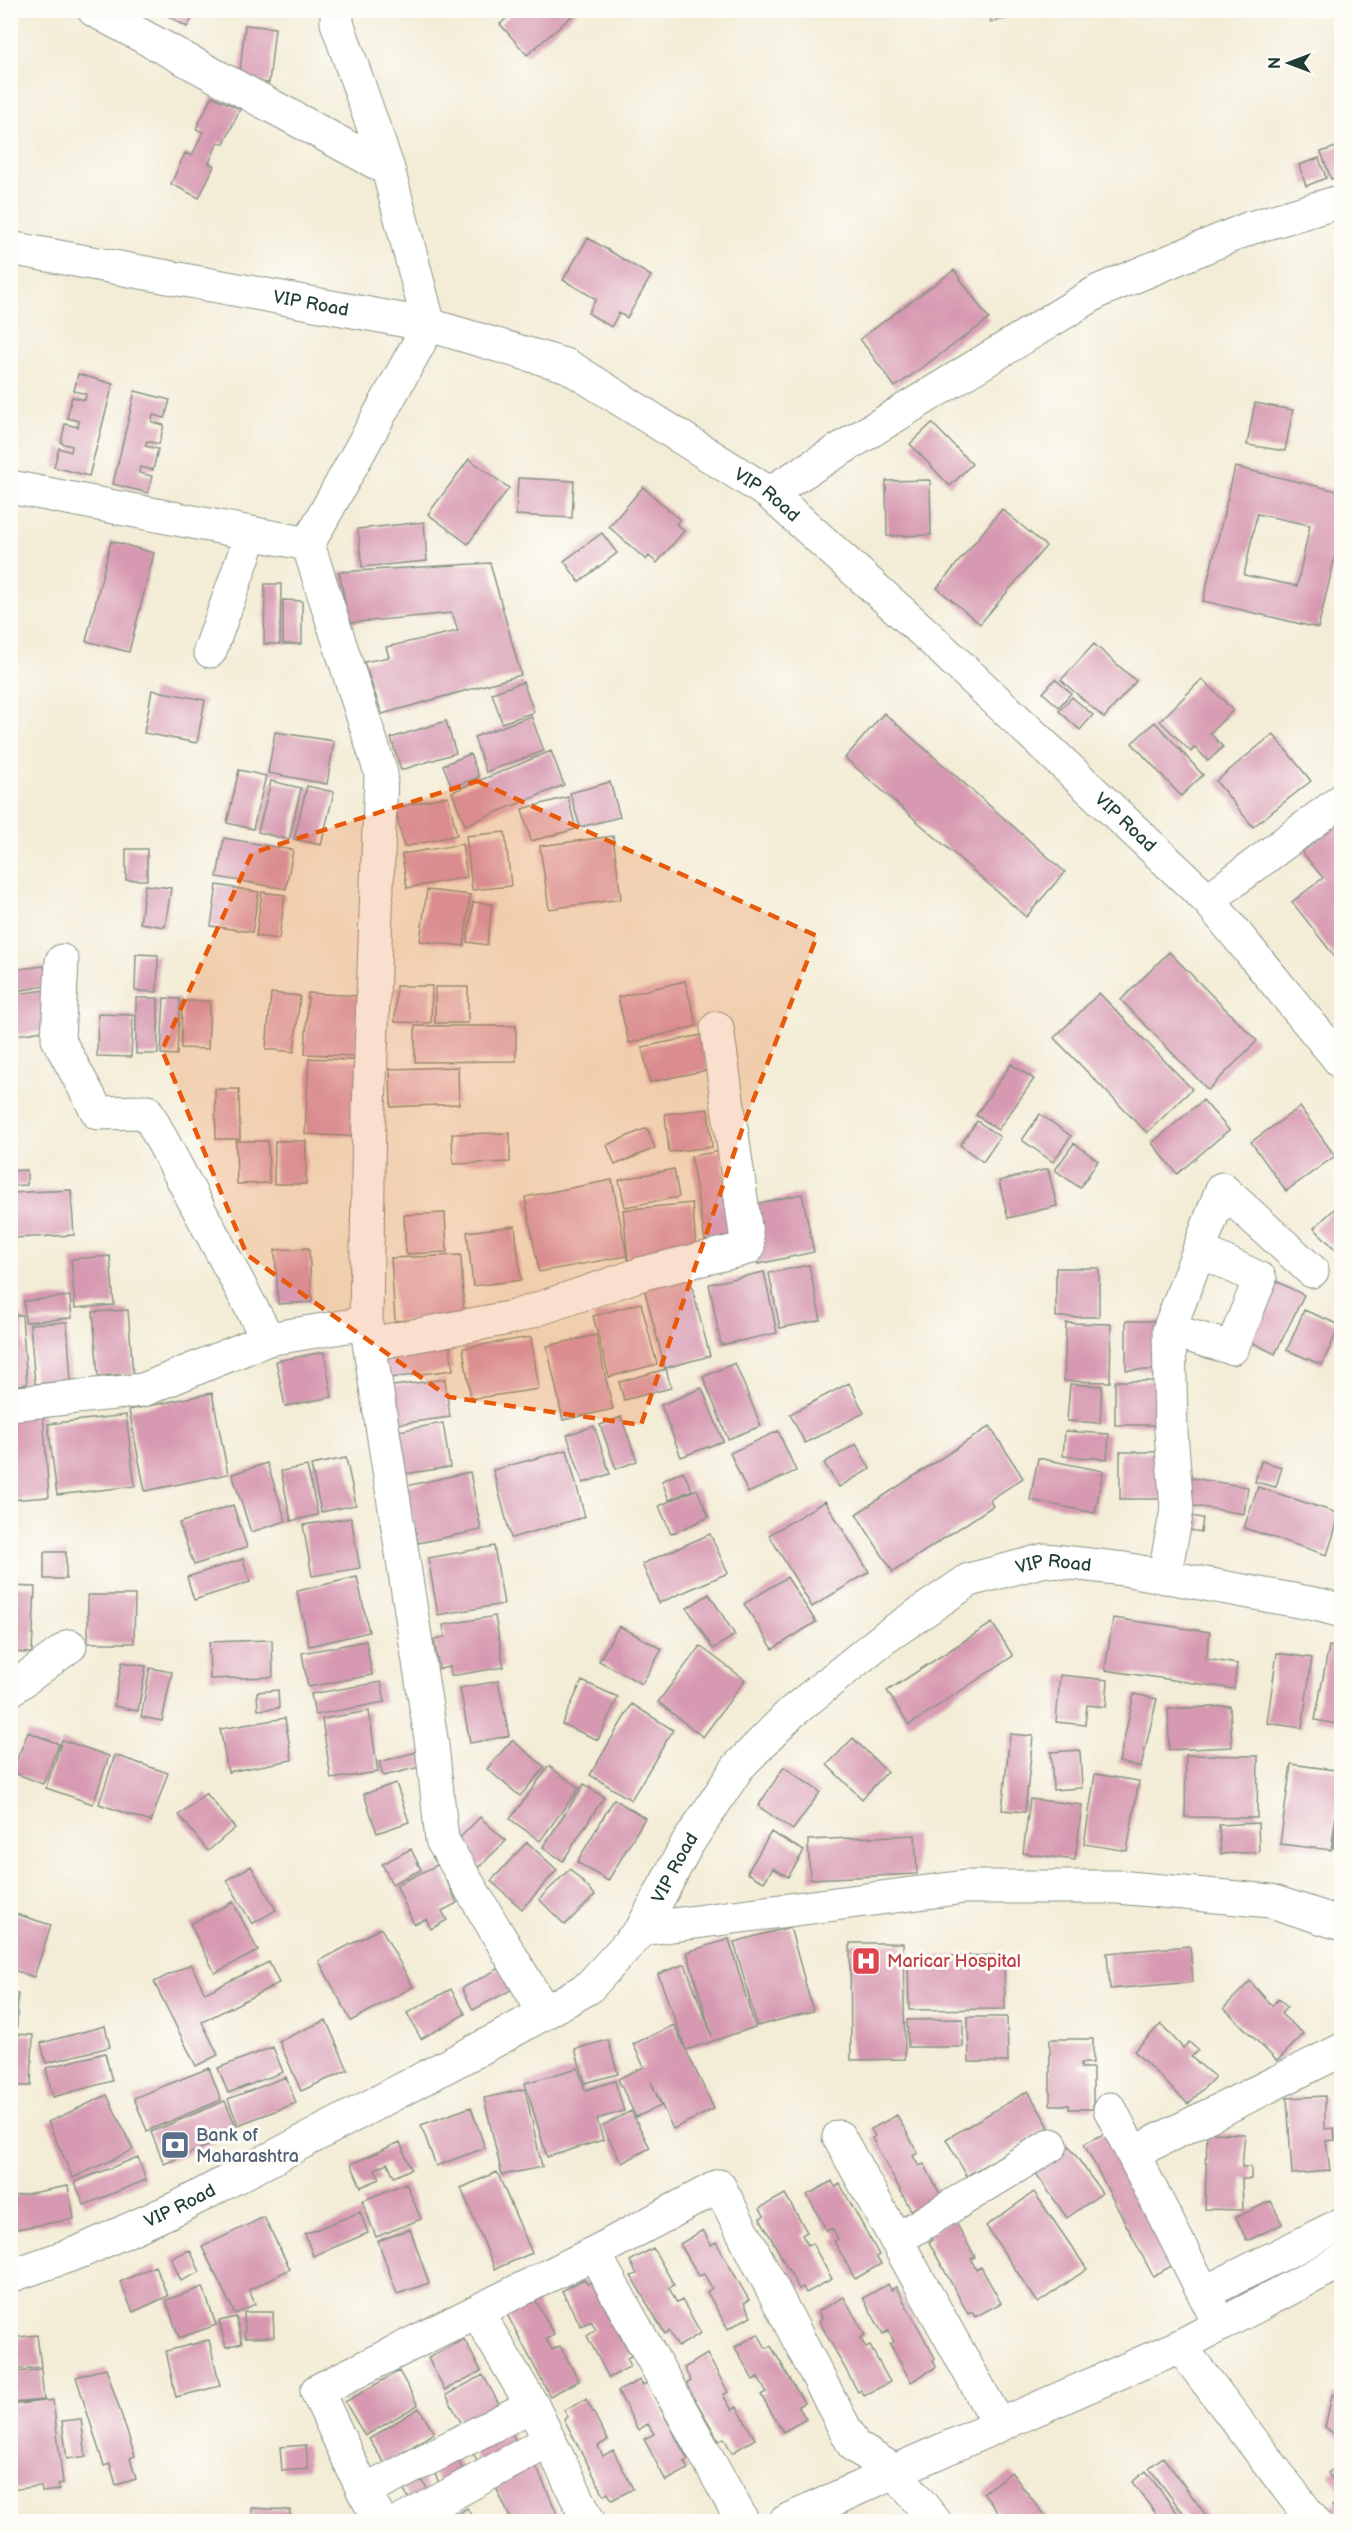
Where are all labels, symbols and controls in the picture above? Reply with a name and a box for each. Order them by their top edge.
north arrow [1259,33,1319,93]
text: N [1266,57,1285,69]
street label: VIP Road [271,287,350,321]
street label: VIP Road [730,464,804,526]
street label: VIP Road [1090,789,1160,856]
street label: VIP Road [1013,1550,1092,1578]
street label: VIP Road [648,1829,703,1907]
hospital icon: Maricar Hospital [850,1945,882,1977]
place label: Maricar Hospital [887,1951,1021,1972]
place label: Bank of Maharashtra [196,2125,299,2167]
bank icon: Bank of Maharashtra [159,2129,191,2161]
street label: VIP Road [141,2180,219,2232]

